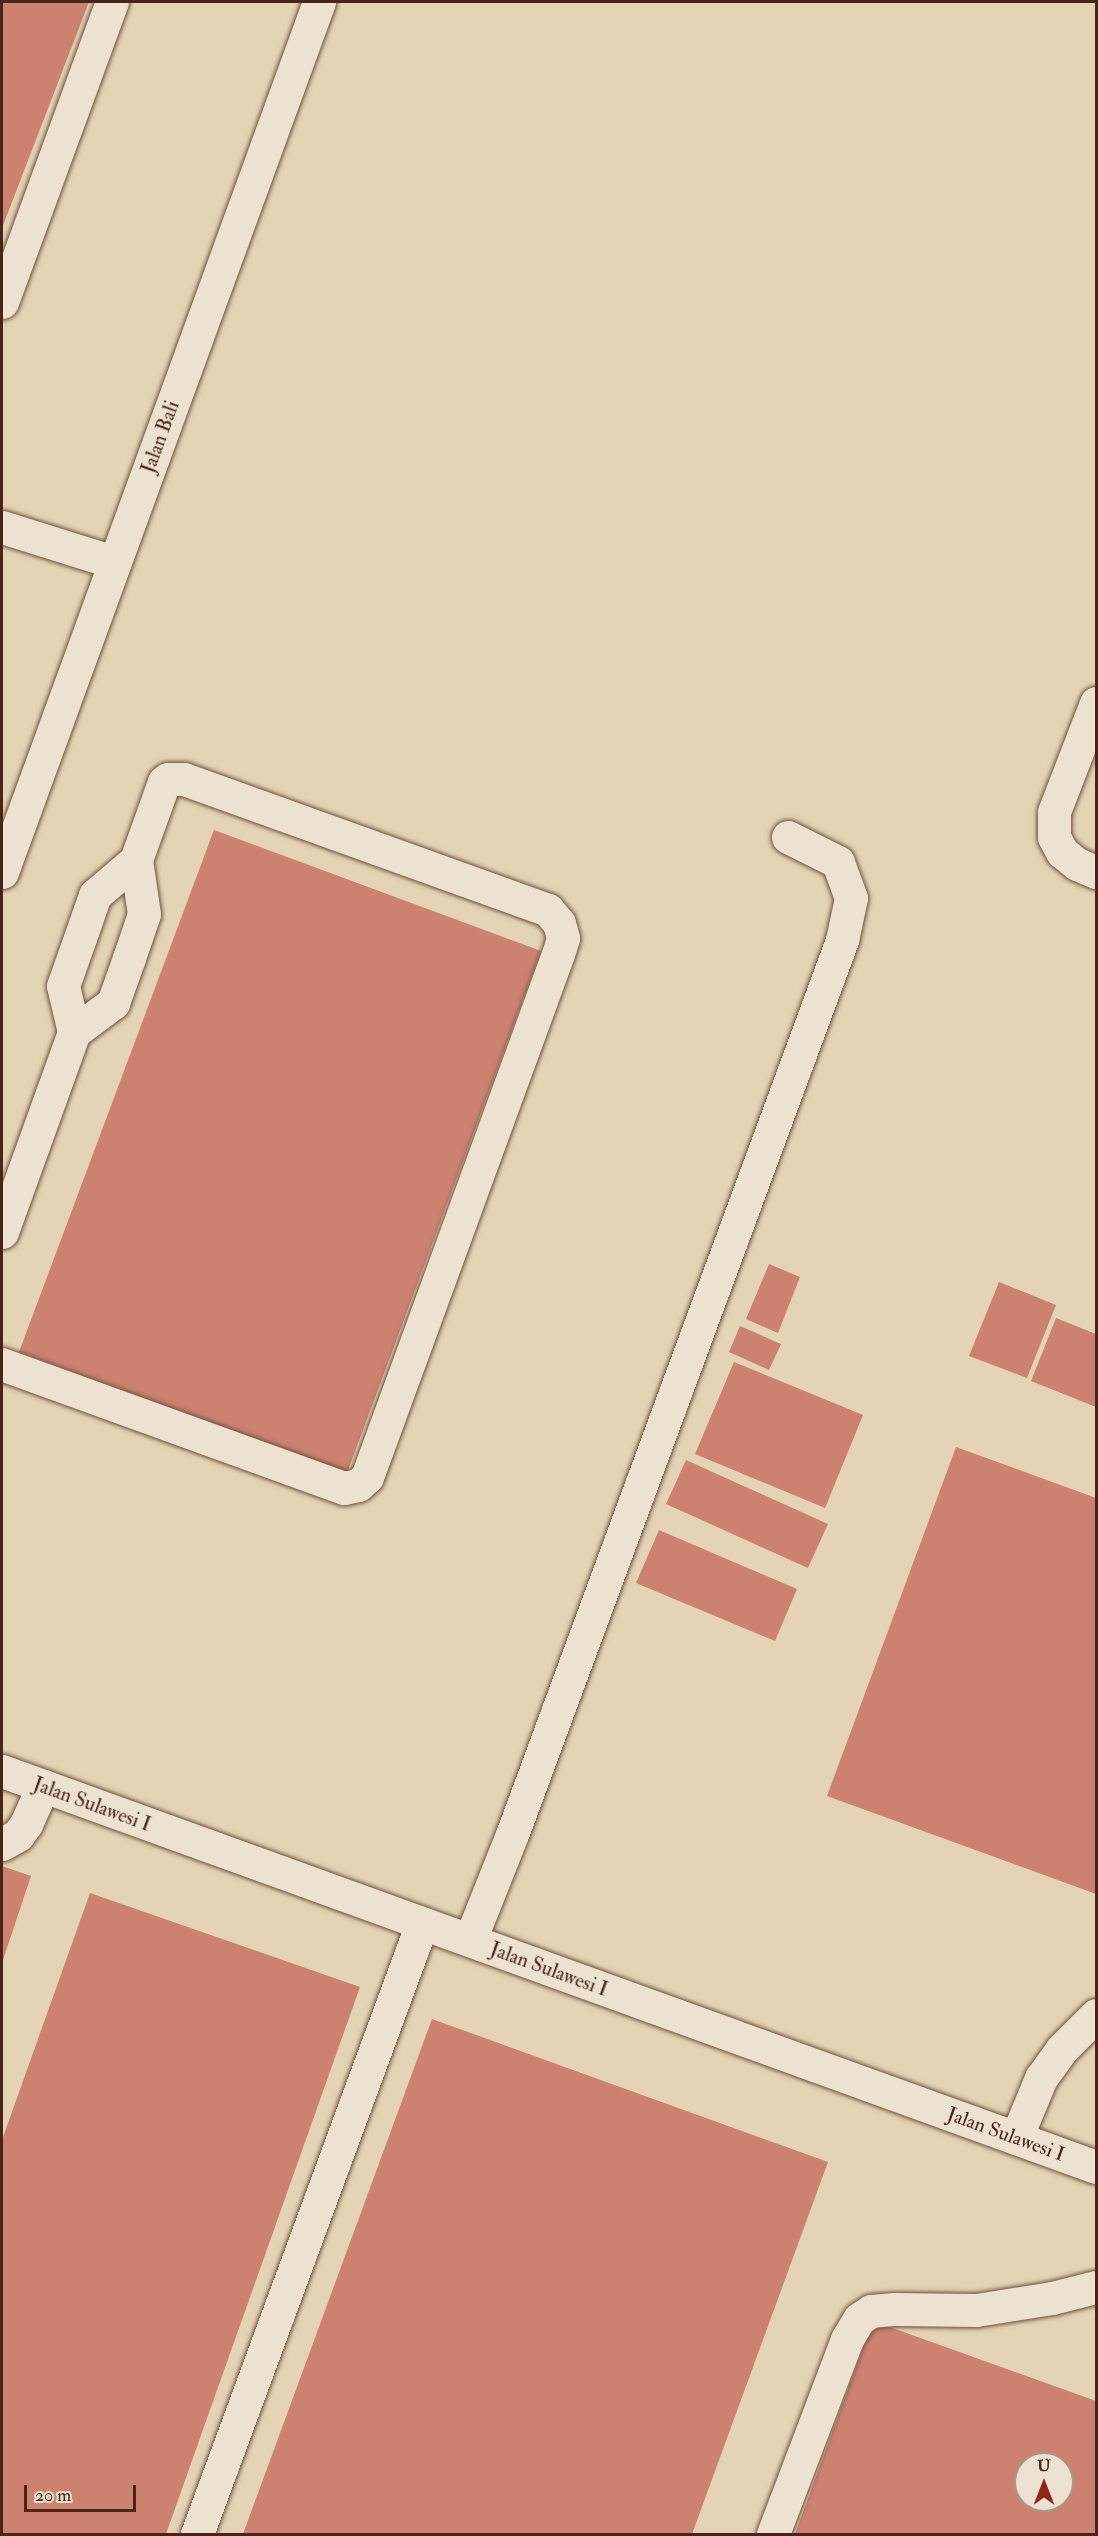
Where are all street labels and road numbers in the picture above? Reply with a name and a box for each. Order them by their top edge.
street label: Jalan Bali [136,397,184,477]
street label: Jalan Sulawesi I [30,1772,154,1836]
street label: Jalan Sulawesi I [487,1937,611,2001]
street label: Jalan Sulawesi I [944,2102,1068,2166]

